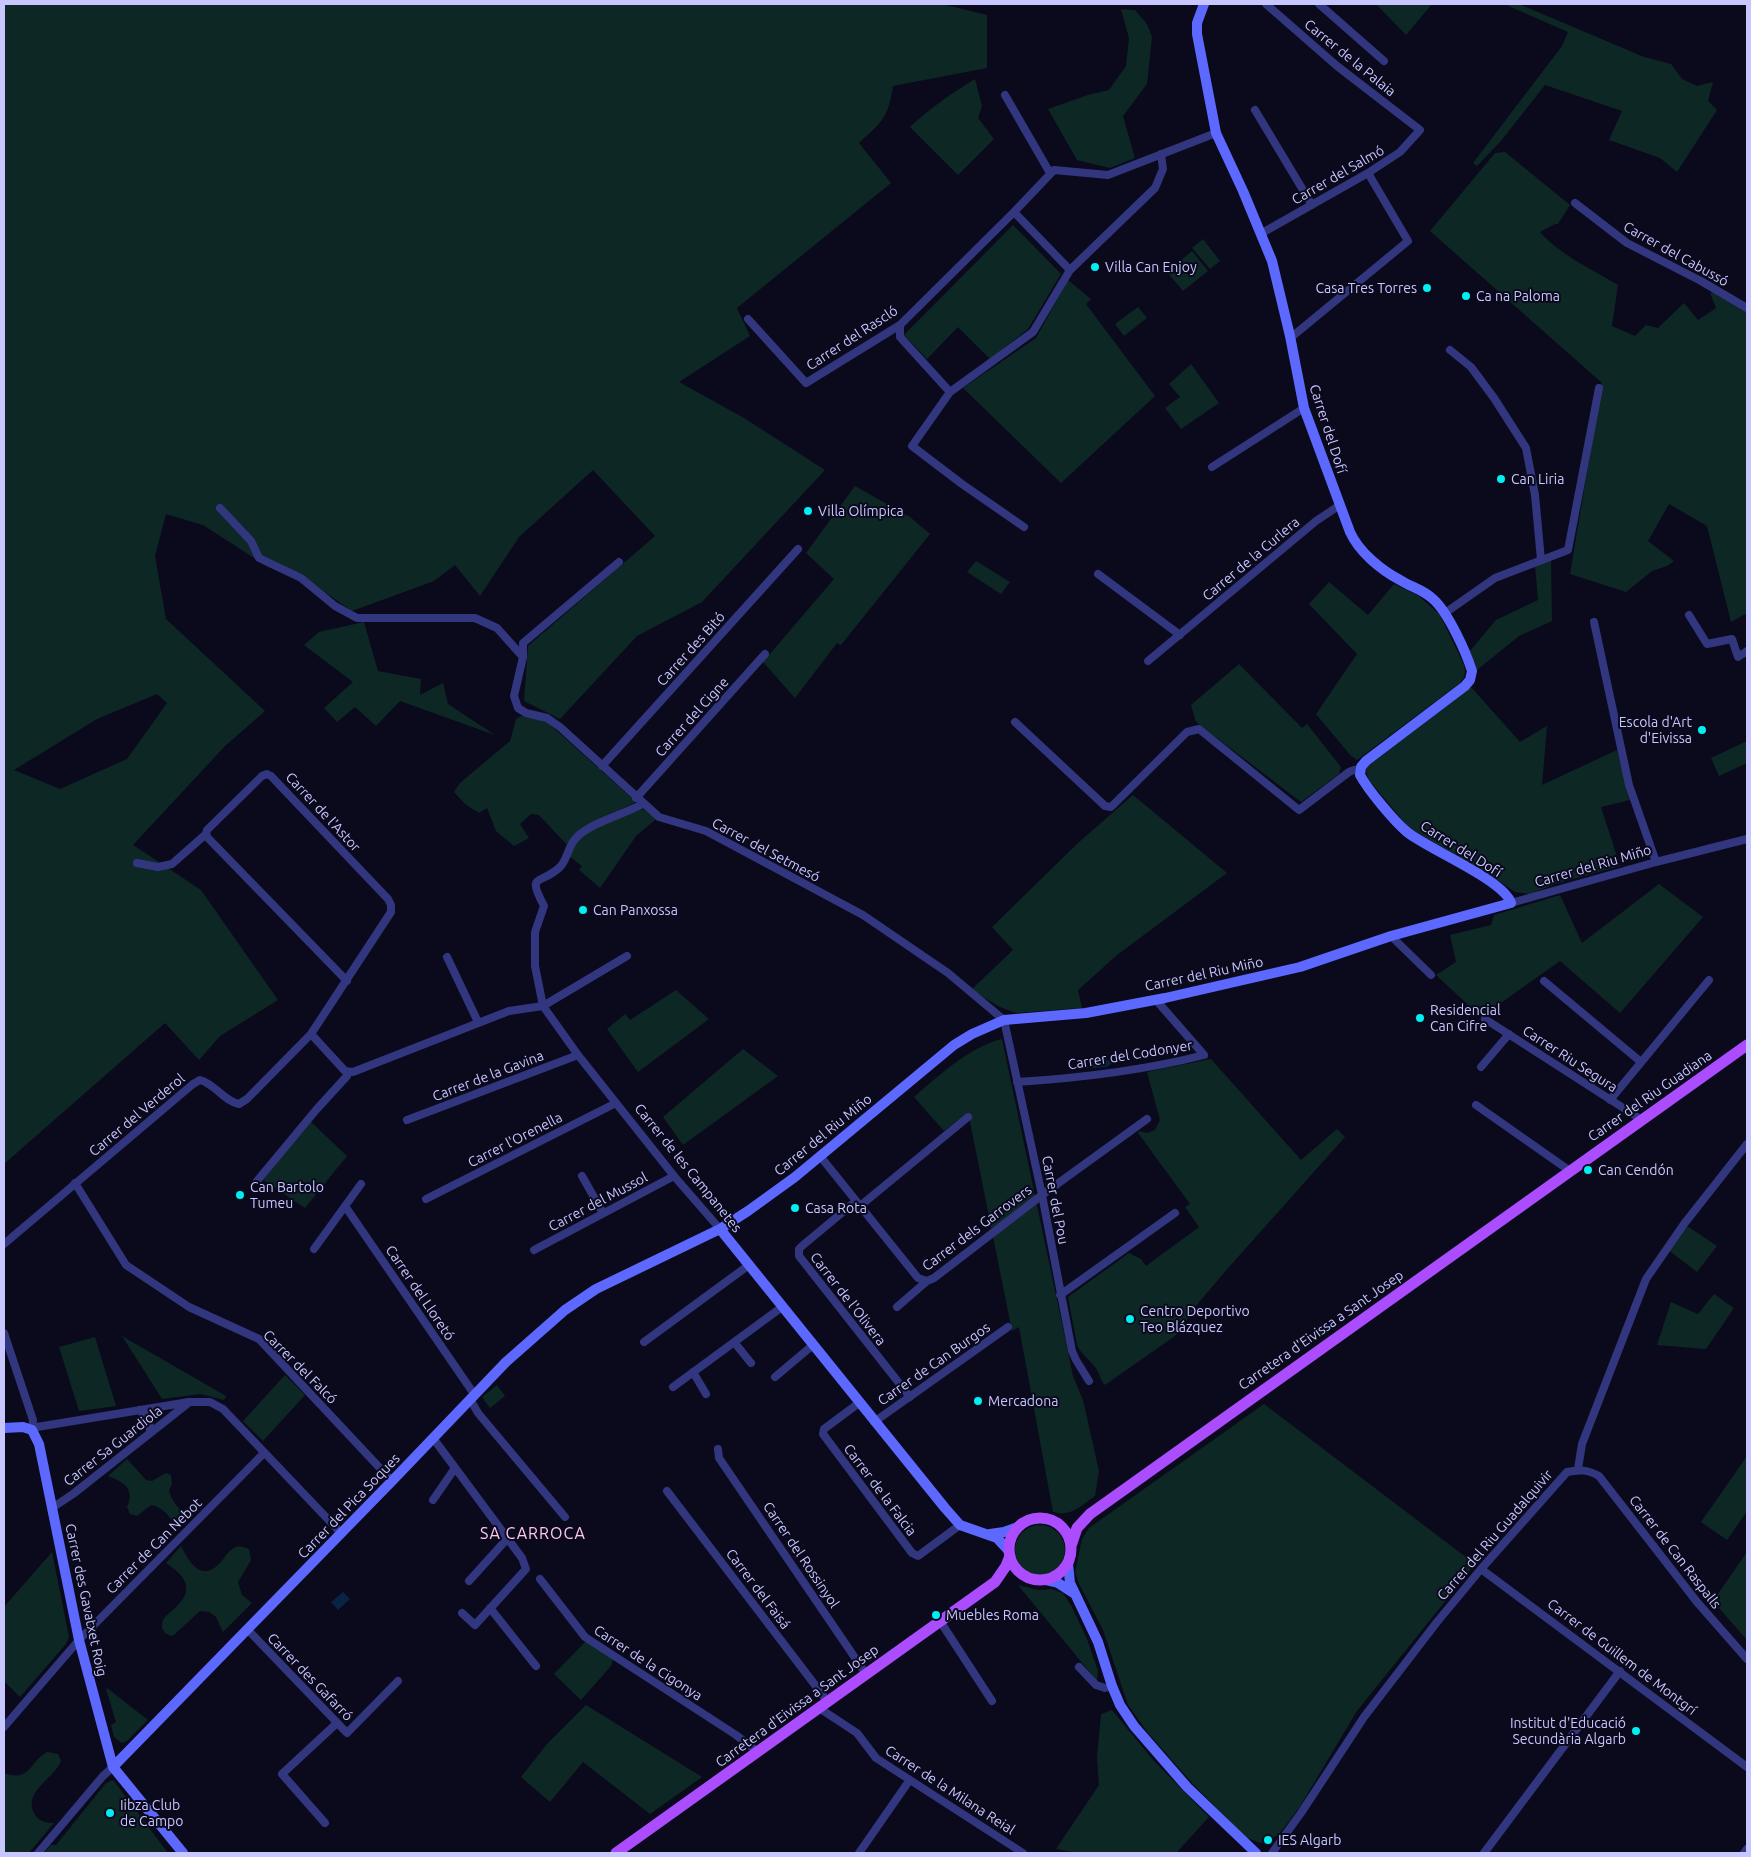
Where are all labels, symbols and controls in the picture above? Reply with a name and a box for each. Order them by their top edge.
street label: Carrer de la Palaia [1301,16,1399,100]
street label: Carrer del Salmó [1289,142,1387,208]
street label: Carrer del Cabussó [1620,218,1732,290]
place label: Villa Can Enjoy [1105,259,1197,275]
marker: Villa Can Enjoy [1089,261,1101,273]
place label: Casa Tres Torres [1315,280,1417,296]
marker: Casa Tres Torres [1421,282,1433,294]
place label: Ca na Paloma [1476,288,1560,304]
marker: Ca na Paloma [1460,290,1472,302]
street label: Carrer del Rascló [803,302,901,374]
street label: Carrer del Dofí [1306,382,1350,476]
place label: Can Liria [1511,471,1564,487]
marker: Can Liria [1495,473,1507,485]
place label: Villa Olímpica [818,503,904,519]
marker: Villa Olímpica [802,505,814,517]
street label: Carrer de la Curlera [1199,514,1303,604]
street label: Carrer des Bitó [653,609,729,689]
street label: Carrer del Cigne [652,674,732,760]
place label: Escola d'Art d'Eivissa [1619,714,1692,746]
marker: Escola d'Art d'Eivissa [1696,724,1708,736]
street label: Carrer de l'Astor [282,769,364,855]
street label: Carrer del Setmesó [709,814,823,886]
street label: Carrer del Dofí [1417,817,1505,881]
street label: Carrer del Riu Miño [1533,841,1653,891]
place label: Can Panxossa [593,902,678,918]
marker: Can Panxossa [577,904,589,916]
street label: Carrer del Riu Miño [1143,953,1265,995]
place label: Residencial Can Cifre [1430,1002,1501,1034]
marker: Residencial Can Cifre [1414,1012,1426,1024]
street label: Carrer Riu Segura [1519,1022,1621,1096]
street label: Carrer del Codonyer [1066,1037,1194,1073]
street label: Carrer de la Gavina [430,1047,546,1105]
street label: Carrer del Riu Guadiana [1585,1047,1715,1145]
street label: Carrer del Verderol [86,1070,188,1160]
street label: Carrer del Riu Miño [771,1091,875,1179]
street label: Carrer de les Campanetes [631,1100,745,1236]
street label: Carrer l'Orenella [465,1109,565,1171]
street label: Carrer del Pou [1038,1154,1072,1246]
place label: Can Cendón [1598,1162,1674,1178]
marker: Can Cendón [1582,1164,1594,1176]
street label: Carrer del Mussol [546,1169,650,1235]
place label: Can Bartolo Tumeu [250,1179,324,1212]
street label: Carrer dels Garrovers [919,1181,1035,1275]
marker: Can Bartolo Tumeu [234,1189,246,1201]
place label: Casa Rota [805,1200,867,1216]
marker: Casa Rota [789,1202,801,1214]
street label: Carrer del Lloretó [382,1242,458,1344]
street label: Carrer de l'Olivera [806,1249,890,1349]
street label: Carretera d'Eivissa a Sant Josep [1235,1267,1407,1393]
place label: Centro Deportivo Teo Blázquez [1140,1303,1250,1335]
marker: Centro Deportivo Teo Blázquez [1124,1313,1136,1325]
street label: Carrer de Can Burgos [875,1319,993,1409]
street label: Carrer del Falcó [259,1326,341,1408]
place label: Mercadona [988,1393,1058,1409]
marker: Mercadona [972,1395,984,1407]
street label: Carrer Sa Guardiola [60,1402,166,1490]
street label: Carrer de la Falcia [840,1441,920,1539]
street label: Carrer del Pica Soques [294,1450,404,1562]
street label: Carrer del Riu Guadalquivir [1434,1466,1556,1604]
street label: Carrer de Can Raspalls [1625,1492,1725,1612]
street label: Carrer de Can Nebot [103,1495,205,1597]
street label: Carrer del Rossinyol [759,1499,843,1611]
street label: Carrer des Gavatxet Roig [62,1522,110,1678]
district label: SA CARROCA [479,1524,587,1544]
street label: Carrer del Faisá [722,1546,794,1632]
street label: Carrer de Guillem de Montgrí [1544,1595,1700,1719]
place label: Muebles Roma [946,1607,1039,1623]
marker: Muebles Roma [930,1609,942,1621]
street label: Carrer de la Cigonya [591,1622,705,1704]
street label: Carrer des Gafarró [264,1630,356,1724]
street label: Carretera d'Eivissa a Sant Josep [712,1641,882,1771]
place label: Institut d'Educació Secundària Algarb [1510,1715,1626,1748]
marker: Institut d'Educació Secundària Algarb [1630,1725,1642,1737]
street label: Carrer de la Milana Reial [882,1742,1018,1838]
place label: Iibza Club de Campo [120,1797,183,1830]
marker: Iibza Club de Campo [104,1807,116,1819]
place label: IES Algarb [1278,1832,1341,1848]
marker: IES Algarb [1262,1834,1274,1846]

